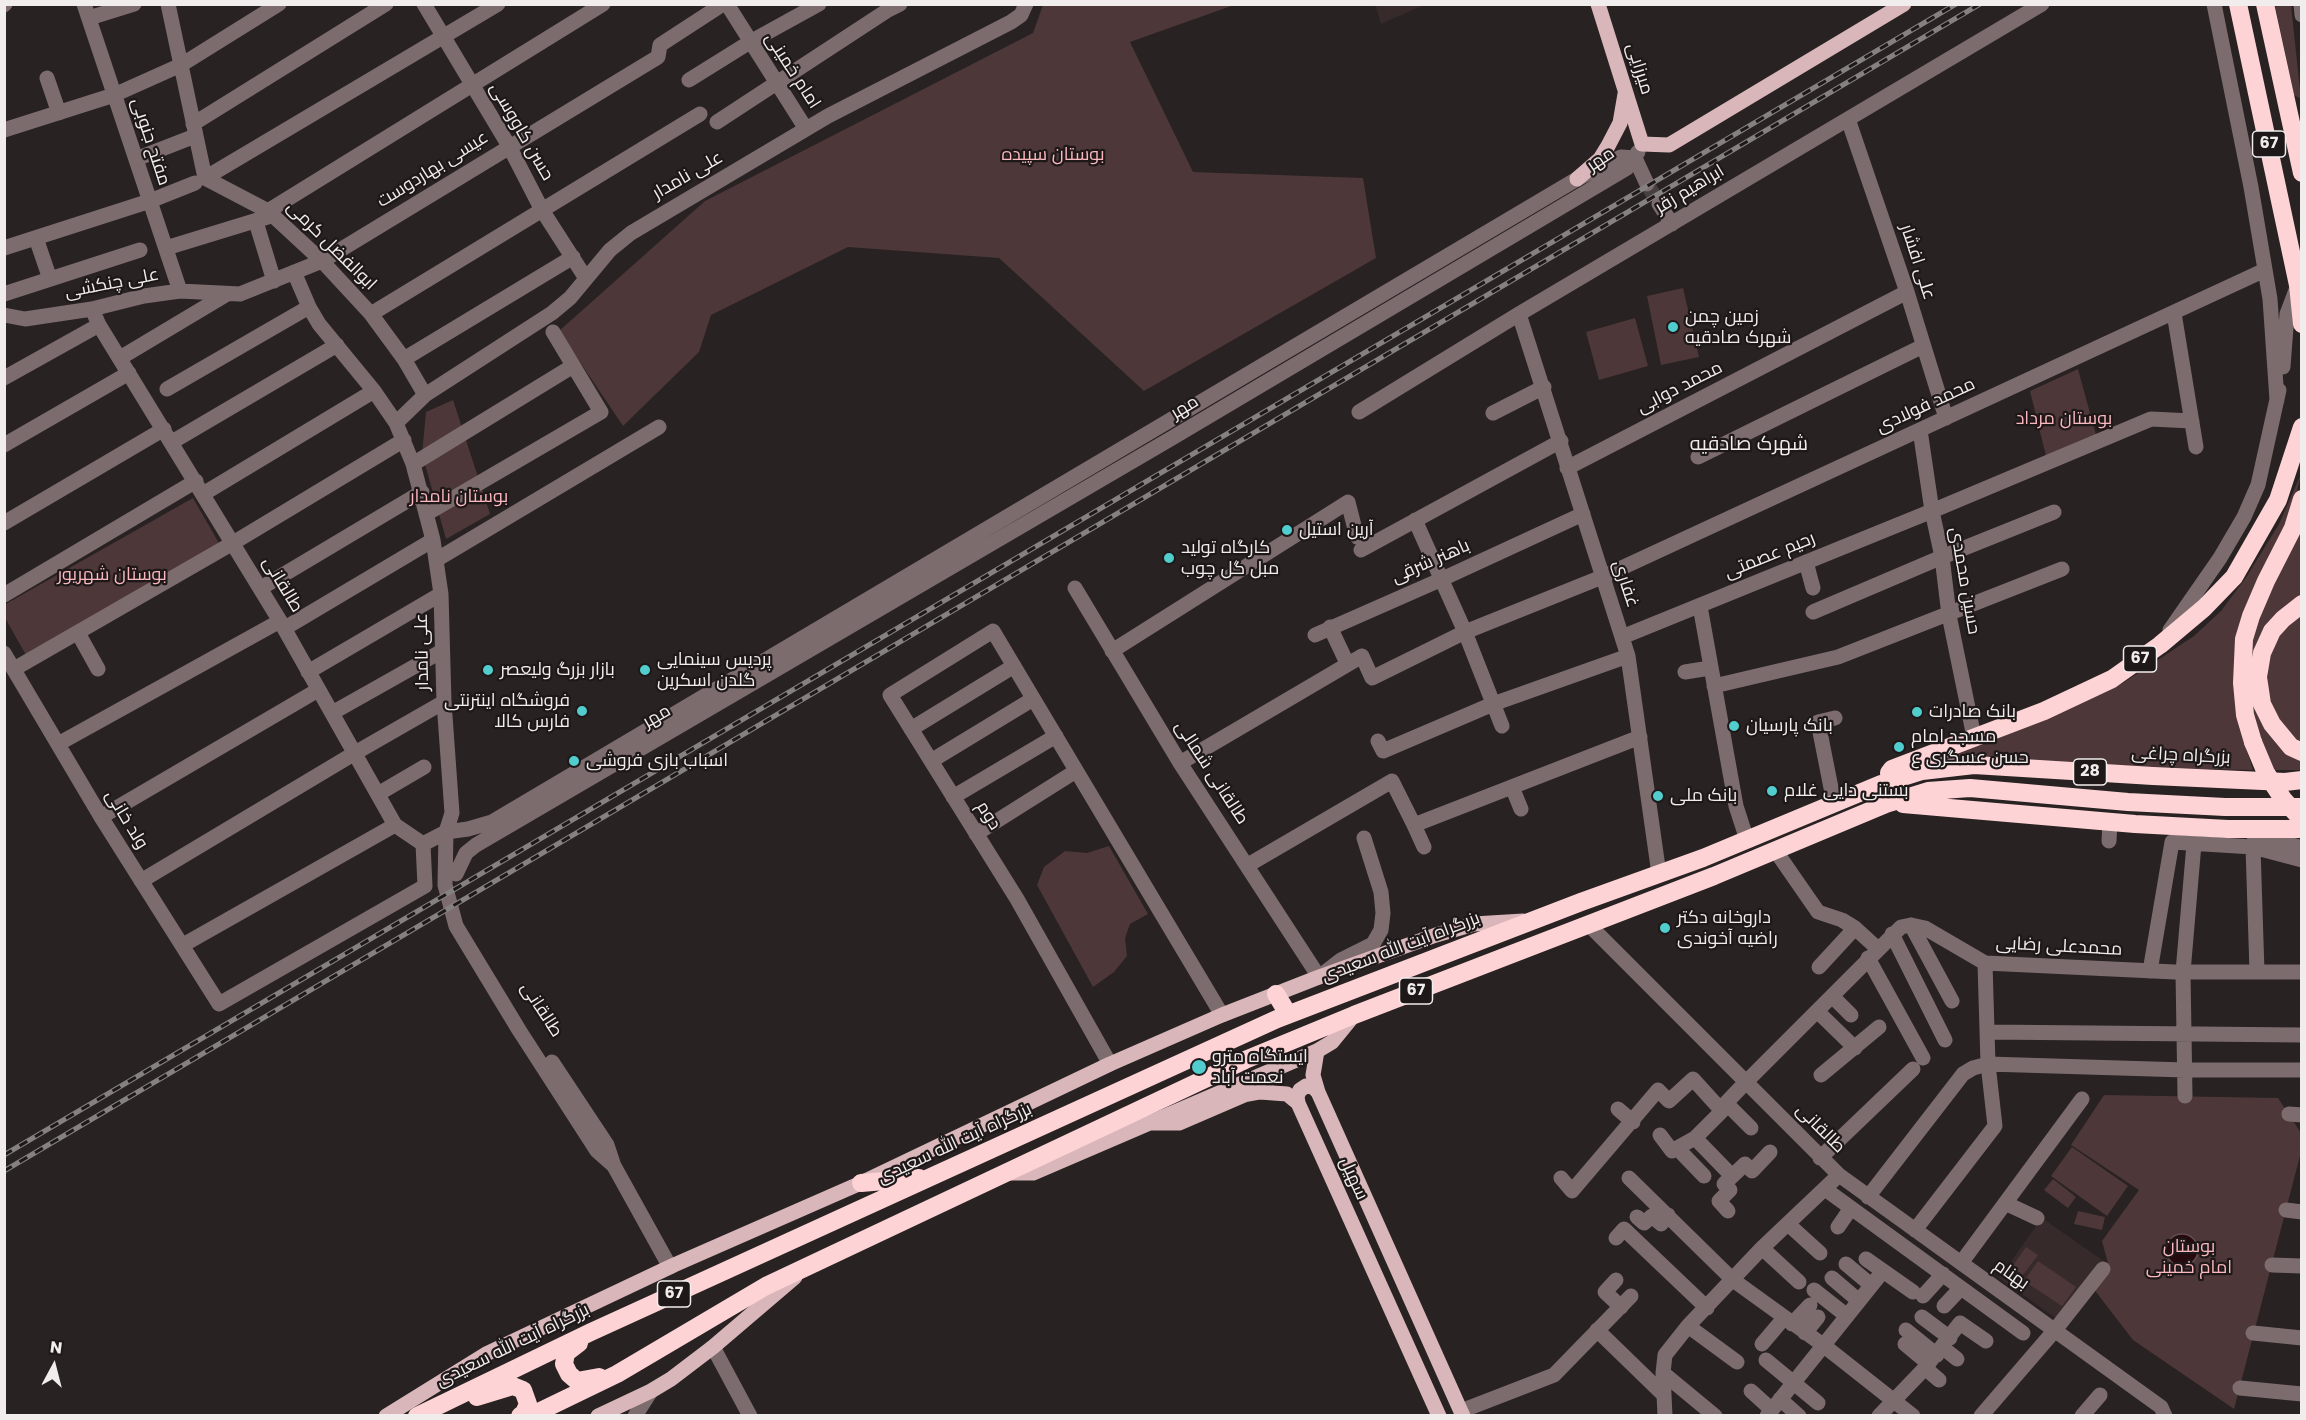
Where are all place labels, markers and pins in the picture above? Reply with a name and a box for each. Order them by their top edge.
place label: زمین چمن شهرک صادقیه [1685,306,1791,348]
marker: زمین چمن شهرک صادقیه [1666,320,1680,334]
place label: آرین استیل [1299,519,1374,541]
marker: آرین استیل [1280,523,1294,537]
place label: کارگاه تولید مبل گل چوب [1181,537,1279,580]
marker: کارگاه تولید مبل گل چوب [1162,551,1176,565]
place label: پردیس سینمایی گلدن اسکرین [657,649,772,692]
place label: بازار بزرگ ولیعصر [500,659,615,681]
marker: بازار بزرگ ولیعصر [481,663,495,677]
marker: پردیس سینمایی گلدن اسکرین [638,663,652,677]
place label: فروشگاه اینترنتی فارس کالا [444,690,570,732]
place label: بانک صادرات [1929,701,2016,723]
marker: فروشگاه اینترنتی فارس کالا [575,704,589,718]
marker: بانک صادرات [1910,705,1924,719]
place label: بانک پارسیان [1746,715,1833,737]
marker: بانک پارسیان [1727,719,1741,733]
place label: مسجد امام حسن عسگری ع [1911,726,2029,768]
marker: مسجد امام حسن عسگری ع [1892,740,1906,754]
place label: اسباب بازی فروشی [586,750,728,772]
marker: اسباب بازی فروشی [567,754,581,768]
place label: بستنی دایی غلام [1784,780,1909,802]
marker: بستنی دایی غلام [1765,784,1779,798]
place label: بانک ملی [1670,785,1737,807]
marker: بانک ملی [1651,789,1665,803]
place label: داروخانه دکتر راضیه آخوندی [1677,907,1778,950]
marker: داروخانه دکتر راضیه آخوندی [1658,921,1672,935]
place label: ایستگاه مترو نعمت آباد [1212,1046,1308,1088]
marker: ایستگاه مترو نعمت آباد [1190,1058,1208,1076]

